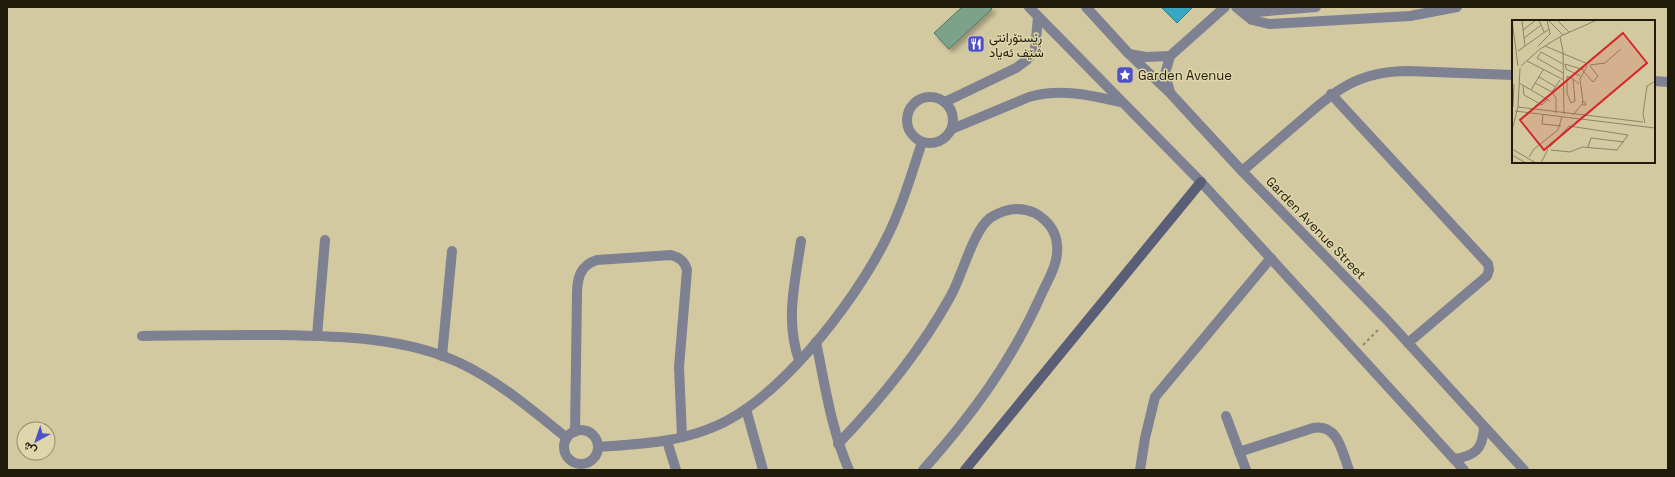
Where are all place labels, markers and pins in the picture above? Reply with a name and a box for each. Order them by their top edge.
place label: ڕێستۆرانتی شێف ئەیاد [989,29,1044,61]
restaurant icon: ڕێستۆرانتی شێف ئەیاد [966,34,986,54]
place icon: Garden Avenue [1115,65,1135,85]
place label: Garden Avenue [1138,67,1232,84]

